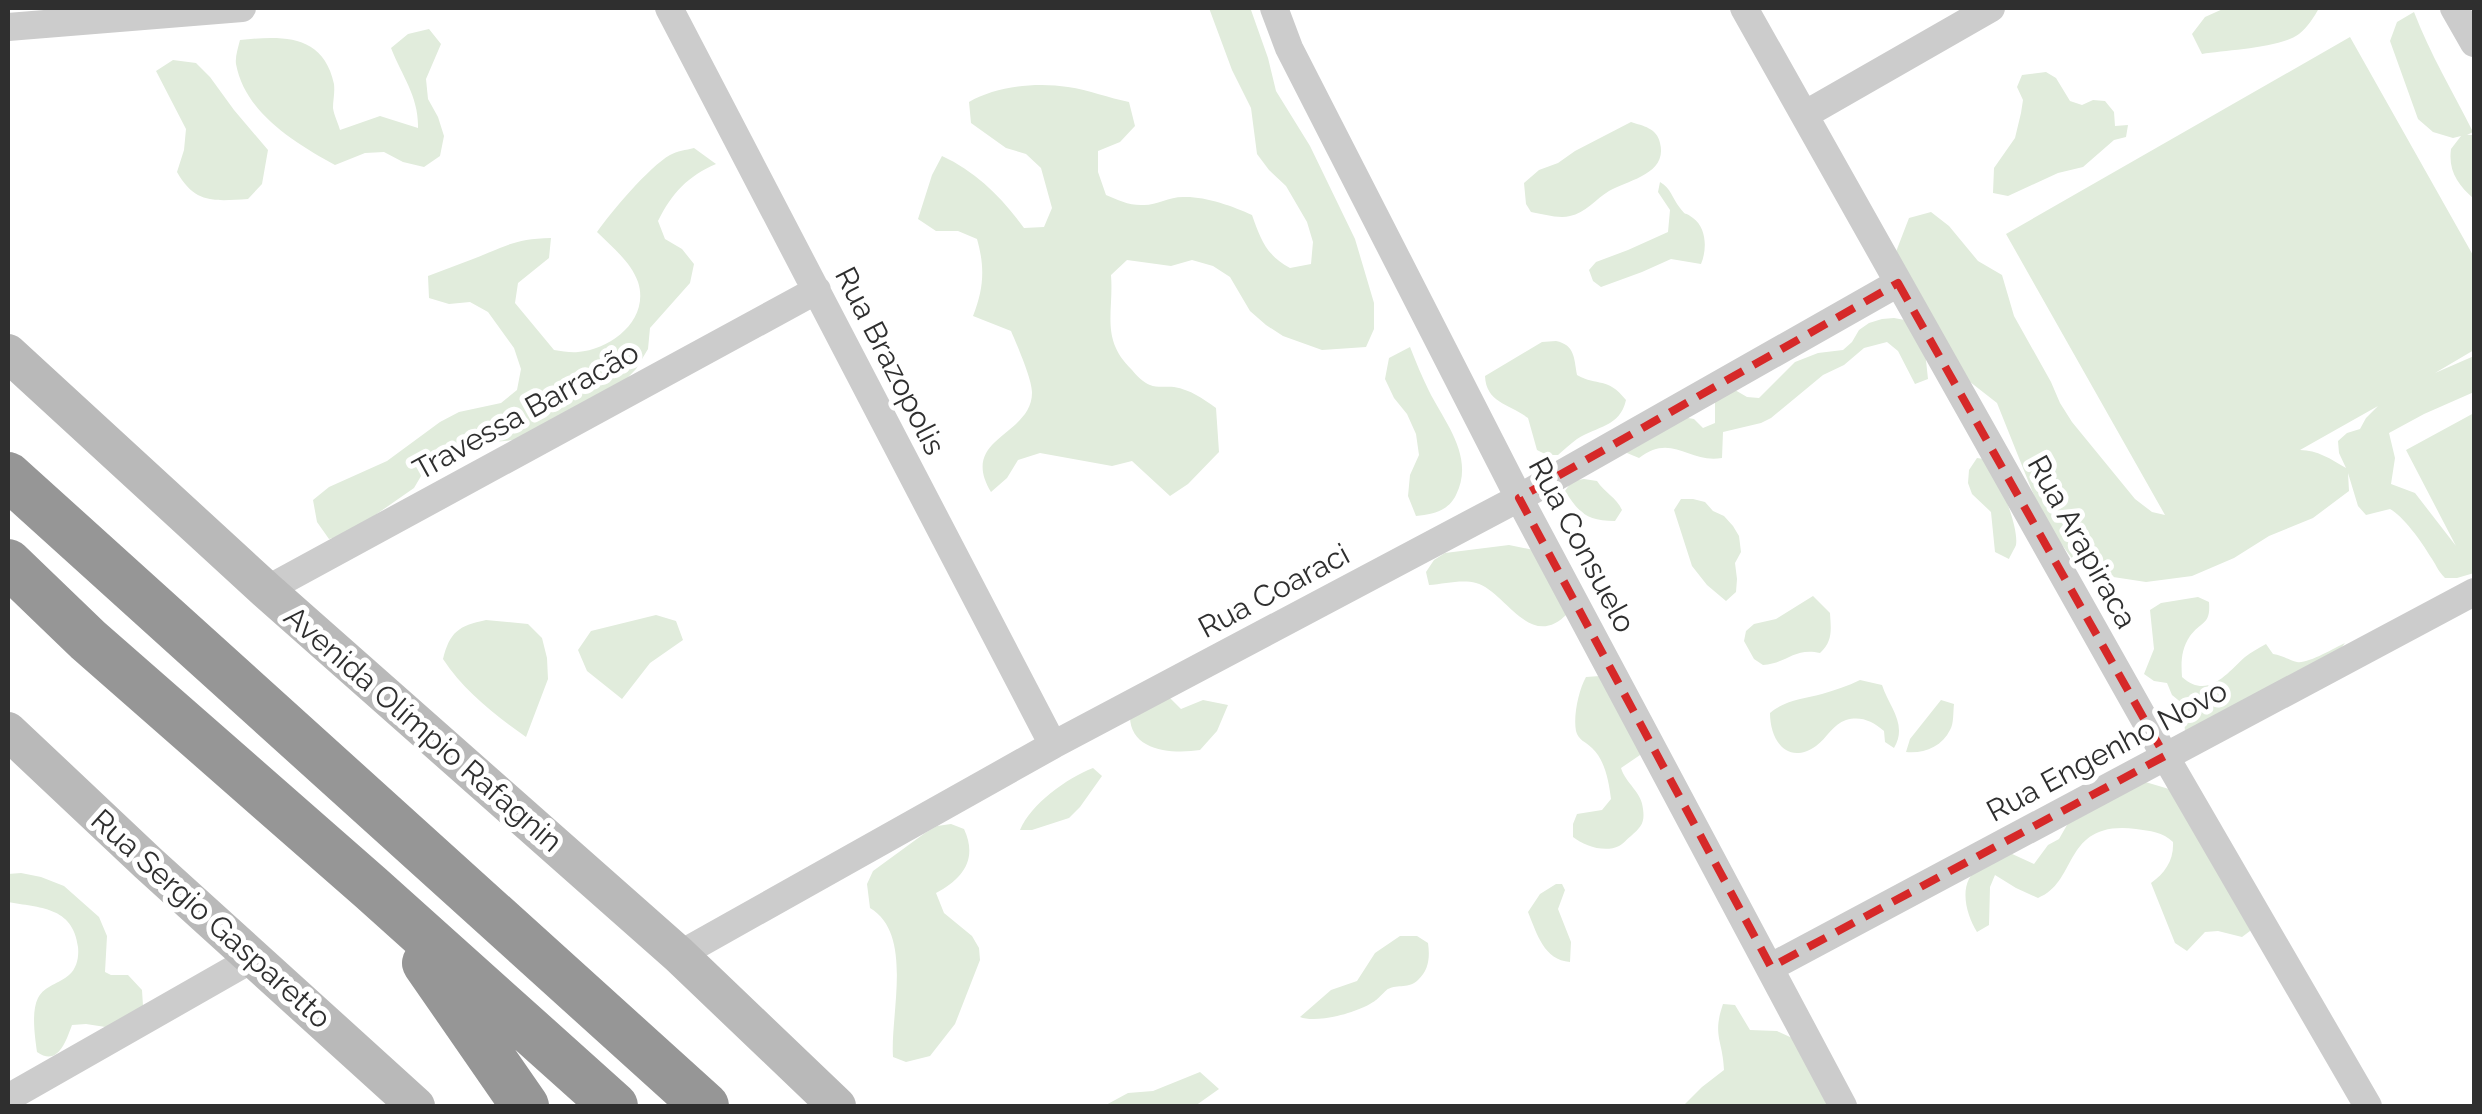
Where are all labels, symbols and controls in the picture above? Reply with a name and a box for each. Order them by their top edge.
street label: Rua Brazopolis [828,261,953,460]
street label: Travessa Barracão [407,334,645,487]
street label: Rua Arapiraca [2021,449,2144,634]
street label: Rua Consuelo [1522,451,1643,638]
street label: Rua Coaraci [1192,536,1355,645]
street label: Avenida Olímpio Rafagnin [277,599,569,859]
street label: Rua Engenho Novo [1981,672,2233,829]
street label: Rua Sergio Gasparetto [84,802,338,1035]

